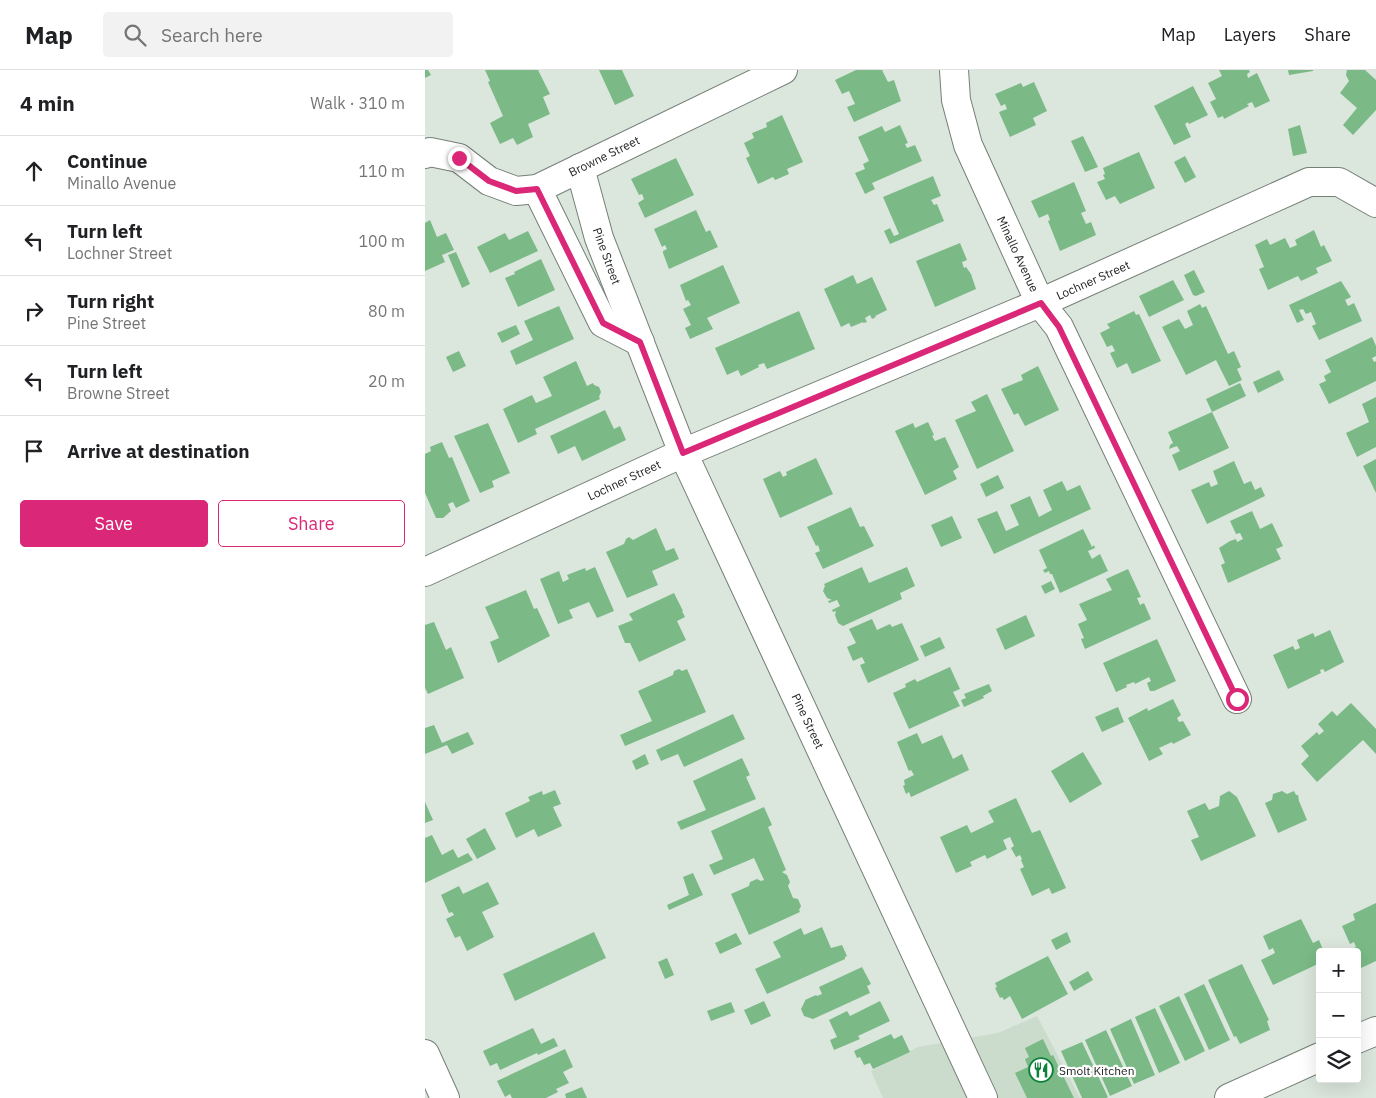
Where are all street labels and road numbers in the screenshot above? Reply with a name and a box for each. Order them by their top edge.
street label: Browne Street [566,132,642,180]
street label: Minallo Avenue [994,214,1042,295]
street label: Pine Street [590,226,624,286]
street label: Lochner Street [1054,257,1132,303]
street label: Lochner Street [585,457,663,503]
street label: Pine Street [789,691,827,751]

